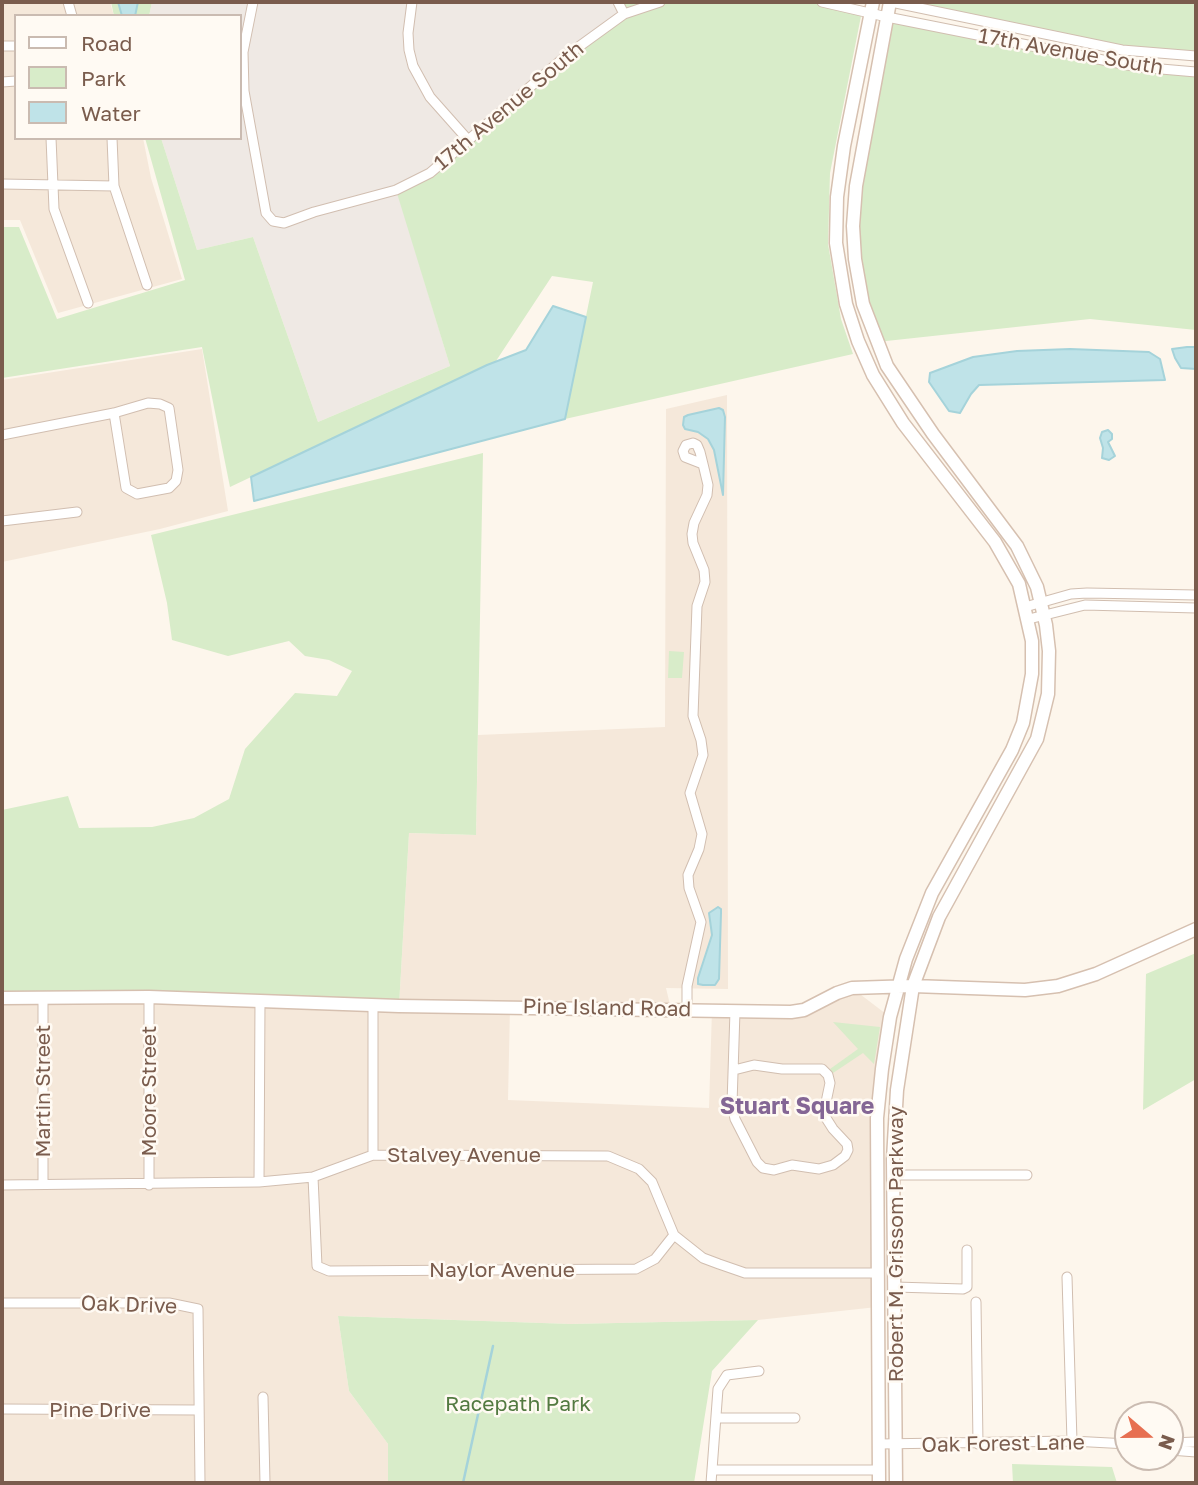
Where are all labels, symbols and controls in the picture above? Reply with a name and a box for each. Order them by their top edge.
legend [14,14,242,140]
street label: 17th Avenue South [977,23,1165,81]
text: Road [81,30,132,56]
street label: 17th Avenue South [429,36,589,176]
text: Park [81,65,126,91]
text: Water [81,100,141,126]
street label: Pine Island Road [523,994,691,1022]
street label: Martin Street [30,1025,56,1157]
street label: Moore Street [136,1026,162,1156]
district label: Stuart Square [720,1093,874,1121]
street label: Robert M. Grissom Parkway [883,1106,909,1382]
street label: Stalvey Avenue [387,1142,541,1168]
street label: Naylor Avenue [429,1257,575,1283]
street label: Oak Drive [80,1291,178,1319]
park label: Racepath Park [445,1391,591,1417]
street label: Pine Drive [49,1397,151,1423]
north arrow [1114,1401,1184,1471]
street label: Oak Forest Lane [921,1430,1085,1458]
text: N [1154,1432,1181,1453]

